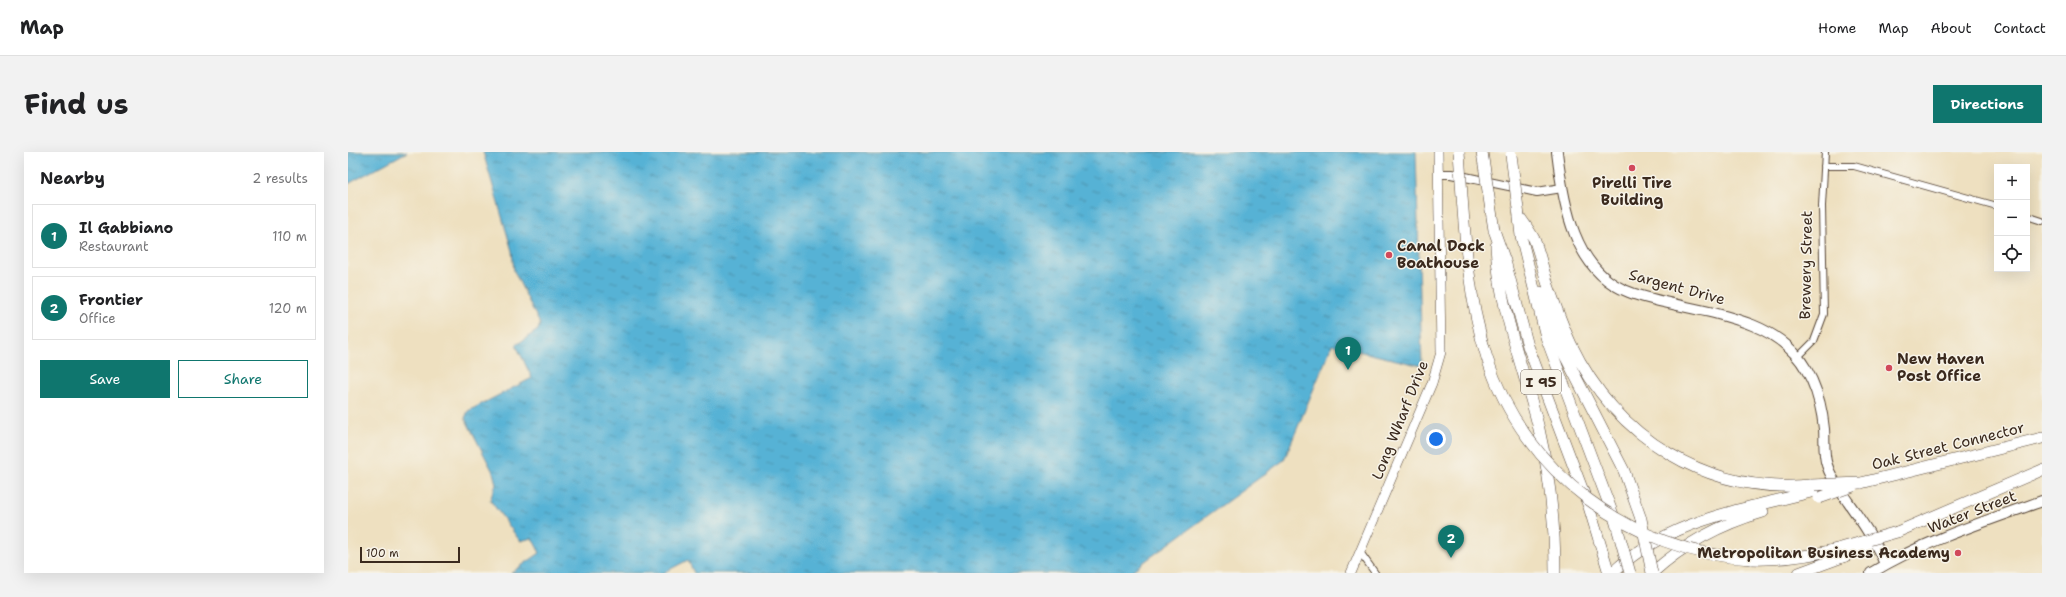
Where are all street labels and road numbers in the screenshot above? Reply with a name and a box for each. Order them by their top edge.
street label: Brewery Street [1795,210,1817,320]
street label: Sargent Drive [1627,265,1727,309]
street label: Long Wharf Drive [1367,357,1433,483]
road number: I 95 [1521,370,1561,394]
street label: Oak Street Connector [1870,417,2026,475]
street label: Water Street [1925,486,2019,538]

